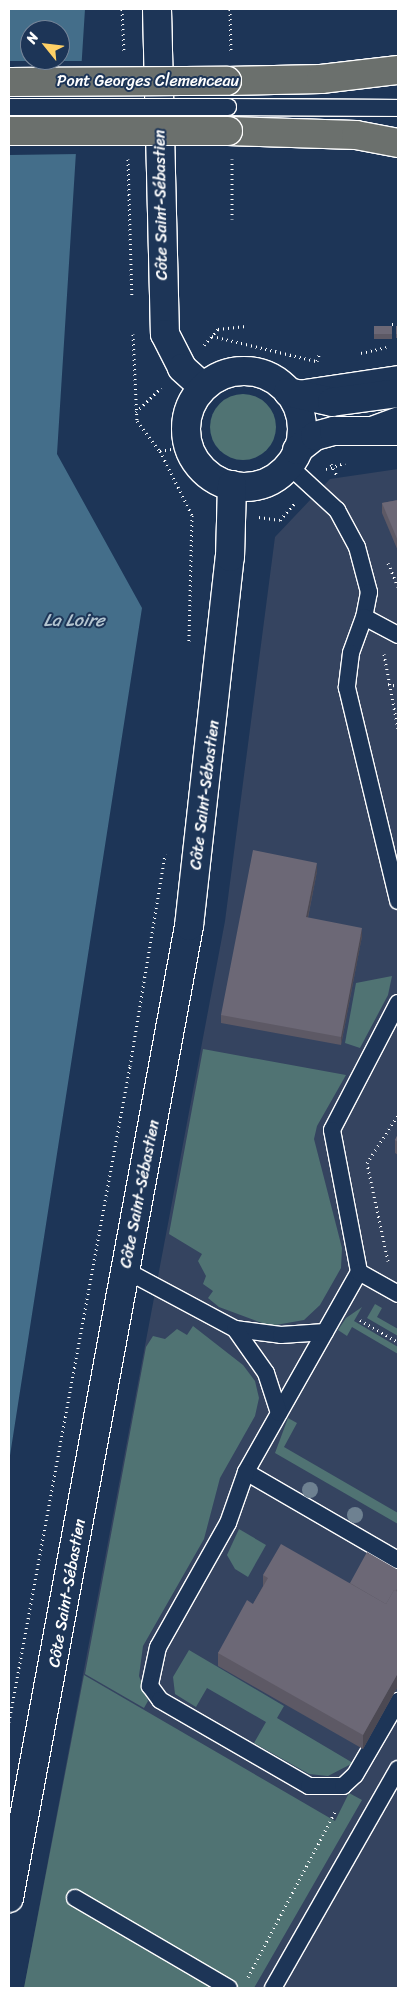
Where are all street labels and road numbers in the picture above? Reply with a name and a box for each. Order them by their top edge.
street label: Pont Georges Clemenceau [57,71,239,91]
street label: Côte Saint-Sébastien [150,128,172,282]
street label: Côte Saint-Sébastien [186,718,224,872]
street label: Côte Saint-Sébastien [116,1117,164,1271]
street label: Côte Saint-Sébastien [44,1516,90,1670]

